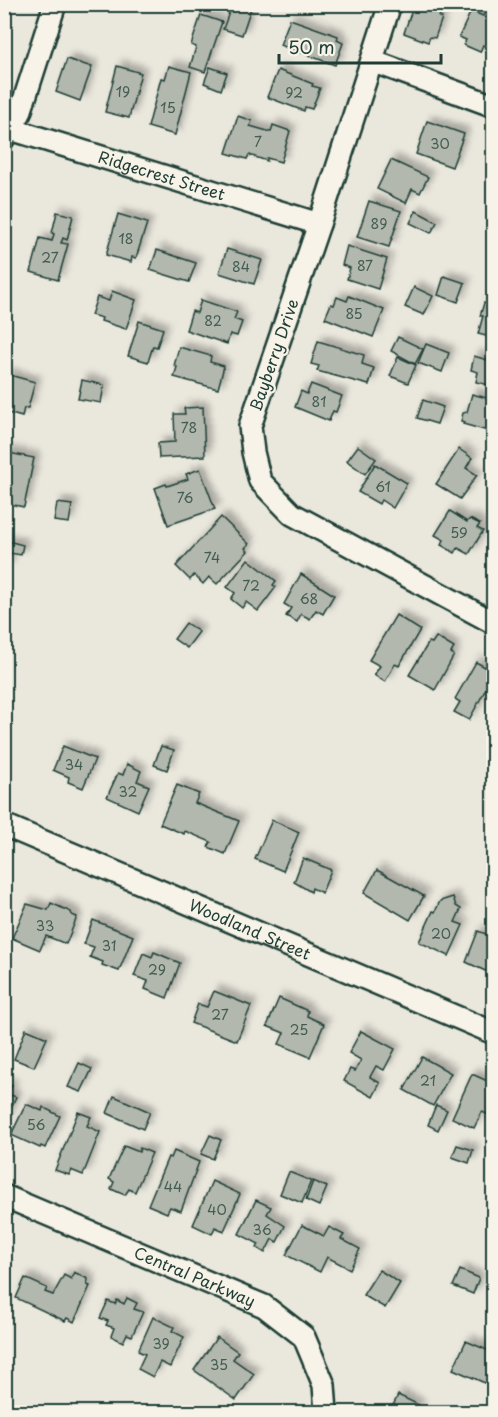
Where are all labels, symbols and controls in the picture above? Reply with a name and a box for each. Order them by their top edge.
scale bar [279,27,441,65]
text: 50 m [288,33,335,60]
house number: 19 [116,81,130,102]
house number: 92 [285,82,303,103]
house number: 15 [160,97,176,118]
house number: 7 [254,131,262,152]
house number: 30 [430,133,450,154]
street label: Ridgecrest Street [96,144,229,206]
house number: 89 [371,213,387,234]
house number: 18 [118,228,134,249]
house number: 27 [41,247,59,268]
house number: 87 [357,255,373,276]
house number: 84 [232,256,250,277]
street label: Bayberry Drive [243,295,304,414]
house number: 85 [345,303,363,324]
house number: 82 [204,310,222,331]
house number: 81 [312,391,326,412]
house number: 78 [181,417,197,438]
house number: 61 [375,476,391,497]
house number: 76 [177,487,194,508]
house number: 59 [450,522,468,543]
house number: 74 [204,547,220,568]
house number: 72 [242,575,260,596]
house number: 68 [300,588,318,609]
house number: 34 [65,754,83,775]
house number: 32 [119,781,137,802]
street label: Woodland Street [186,892,315,965]
house number: 33 [36,915,54,936]
house number: 20 [431,923,451,944]
house number: 31 [102,935,116,956]
house number: 29 [148,959,166,980]
house number: 27 [211,1004,229,1025]
house number: 25 [290,1019,308,1040]
house number: 21 [420,1070,436,1091]
house number: 56 [27,1114,46,1135]
house number: 44 [164,1176,182,1197]
house number: 40 [207,1199,227,1220]
house number: 36 [252,1219,272,1240]
street label: Central Parkway [131,1239,259,1312]
house number: 39 [152,1333,170,1354]
house number: 35 [210,1354,228,1375]

